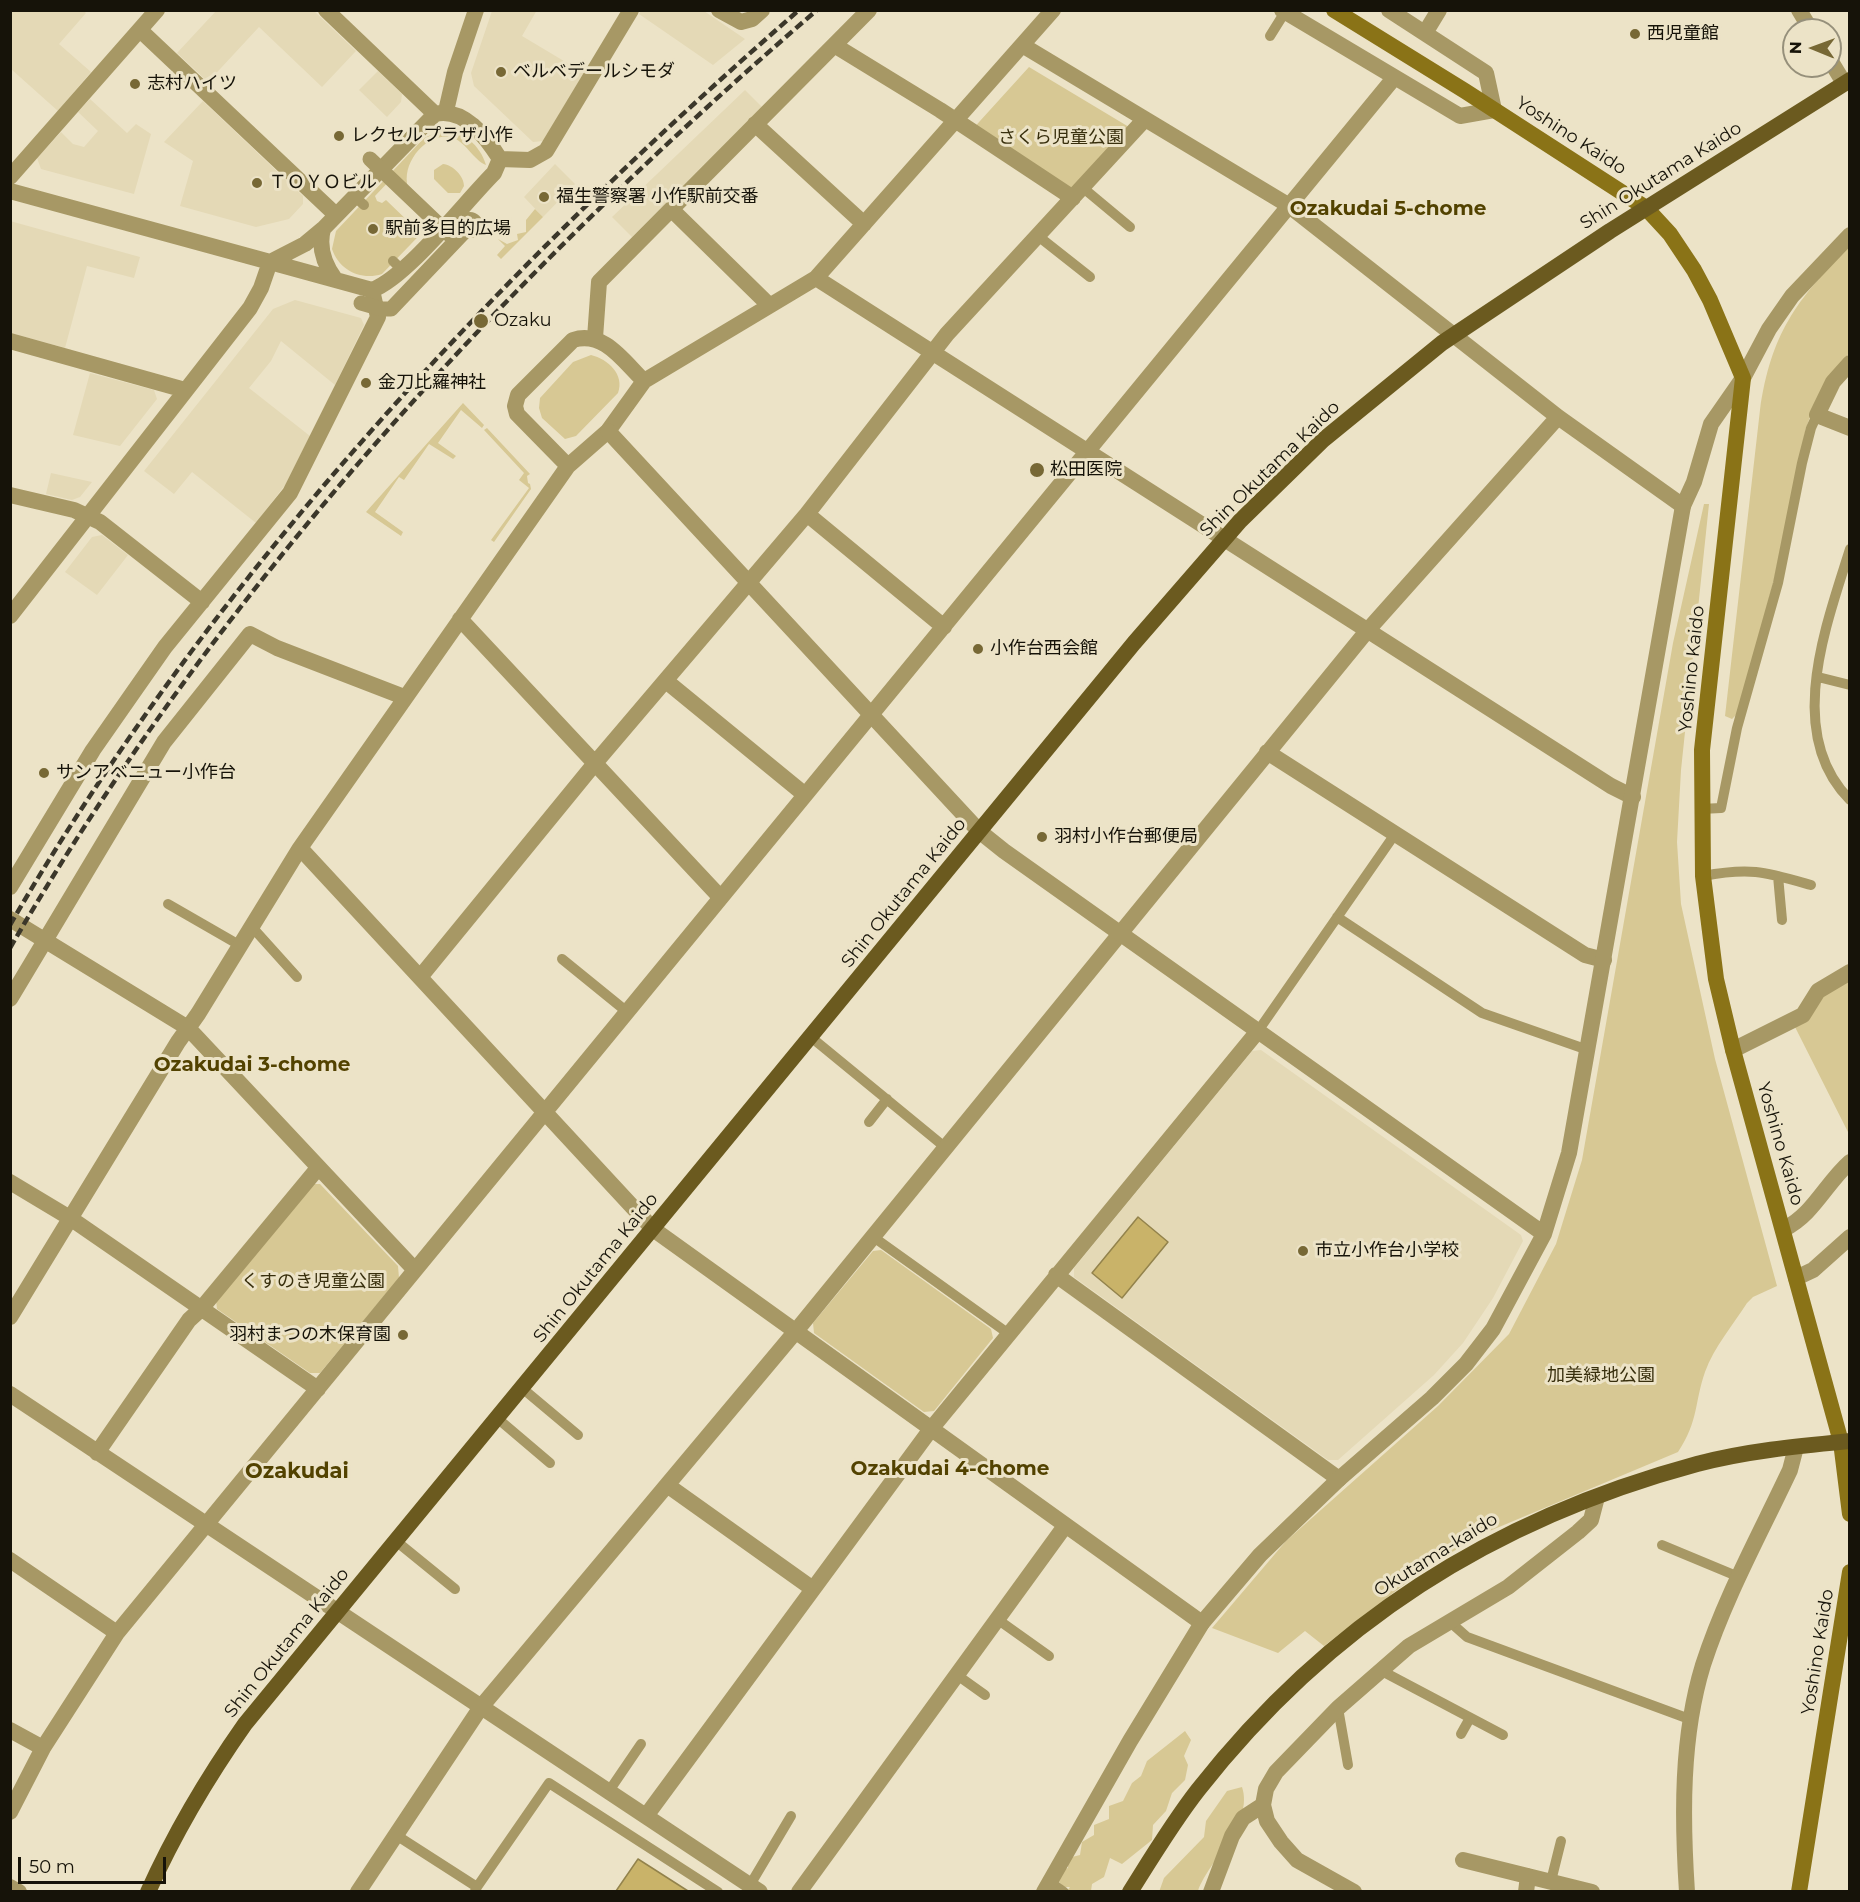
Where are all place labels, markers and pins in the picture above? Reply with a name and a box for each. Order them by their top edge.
place label: 西児童館 [1647,23,1719,45]
marker: 西児童館 [1628,27,1642,41]
place label: ベルベデールシモダ [513,61,675,83]
marker: ベルベデールシモダ [494,65,508,79]
place label: 志村ハイツ [147,73,237,95]
marker: 志村ハイツ [128,77,142,91]
place label: レクセルプラザ小作 [351,125,513,147]
marker: レクセルプラザ小作 [332,129,346,143]
place label: ＴＯＹＯビル [269,172,377,194]
marker: ＴＯＹＯビル [250,176,264,190]
place label: 福生警察署 小作駅前交番 [556,186,759,208]
marker: 福生警察署 小作駅前交番 [537,190,551,204]
place label: 駅前多目的広場 [385,218,511,240]
marker: 駅前多目的広場 [366,222,380,236]
place label: Ozaku [494,310,552,332]
marker: Ozaku [472,312,490,330]
place label: 金刀比羅神社 [378,372,486,394]
marker: 金刀比羅神社 [359,376,373,390]
place label: 松田医院 [1050,459,1122,481]
marker: 松田医院 [1028,461,1046,479]
place label: 小作台西会館 [990,638,1098,660]
marker: 小作台西会館 [971,642,985,656]
place label: サンアベニュー小作台 [56,762,236,784]
marker: サンアベニュー小作台 [37,766,51,780]
place label: 羽村小作台郵便局 [1054,826,1198,848]
marker: 羽村小作台郵便局 [1035,830,1049,844]
place label: 市立小作台小学校 [1315,1240,1459,1262]
marker: 市立小作台小学校 [1296,1244,1310,1258]
place label: 羽村まつの木保育園 [229,1324,391,1346]
marker: 羽村まつの木保育園 [396,1328,410,1342]

